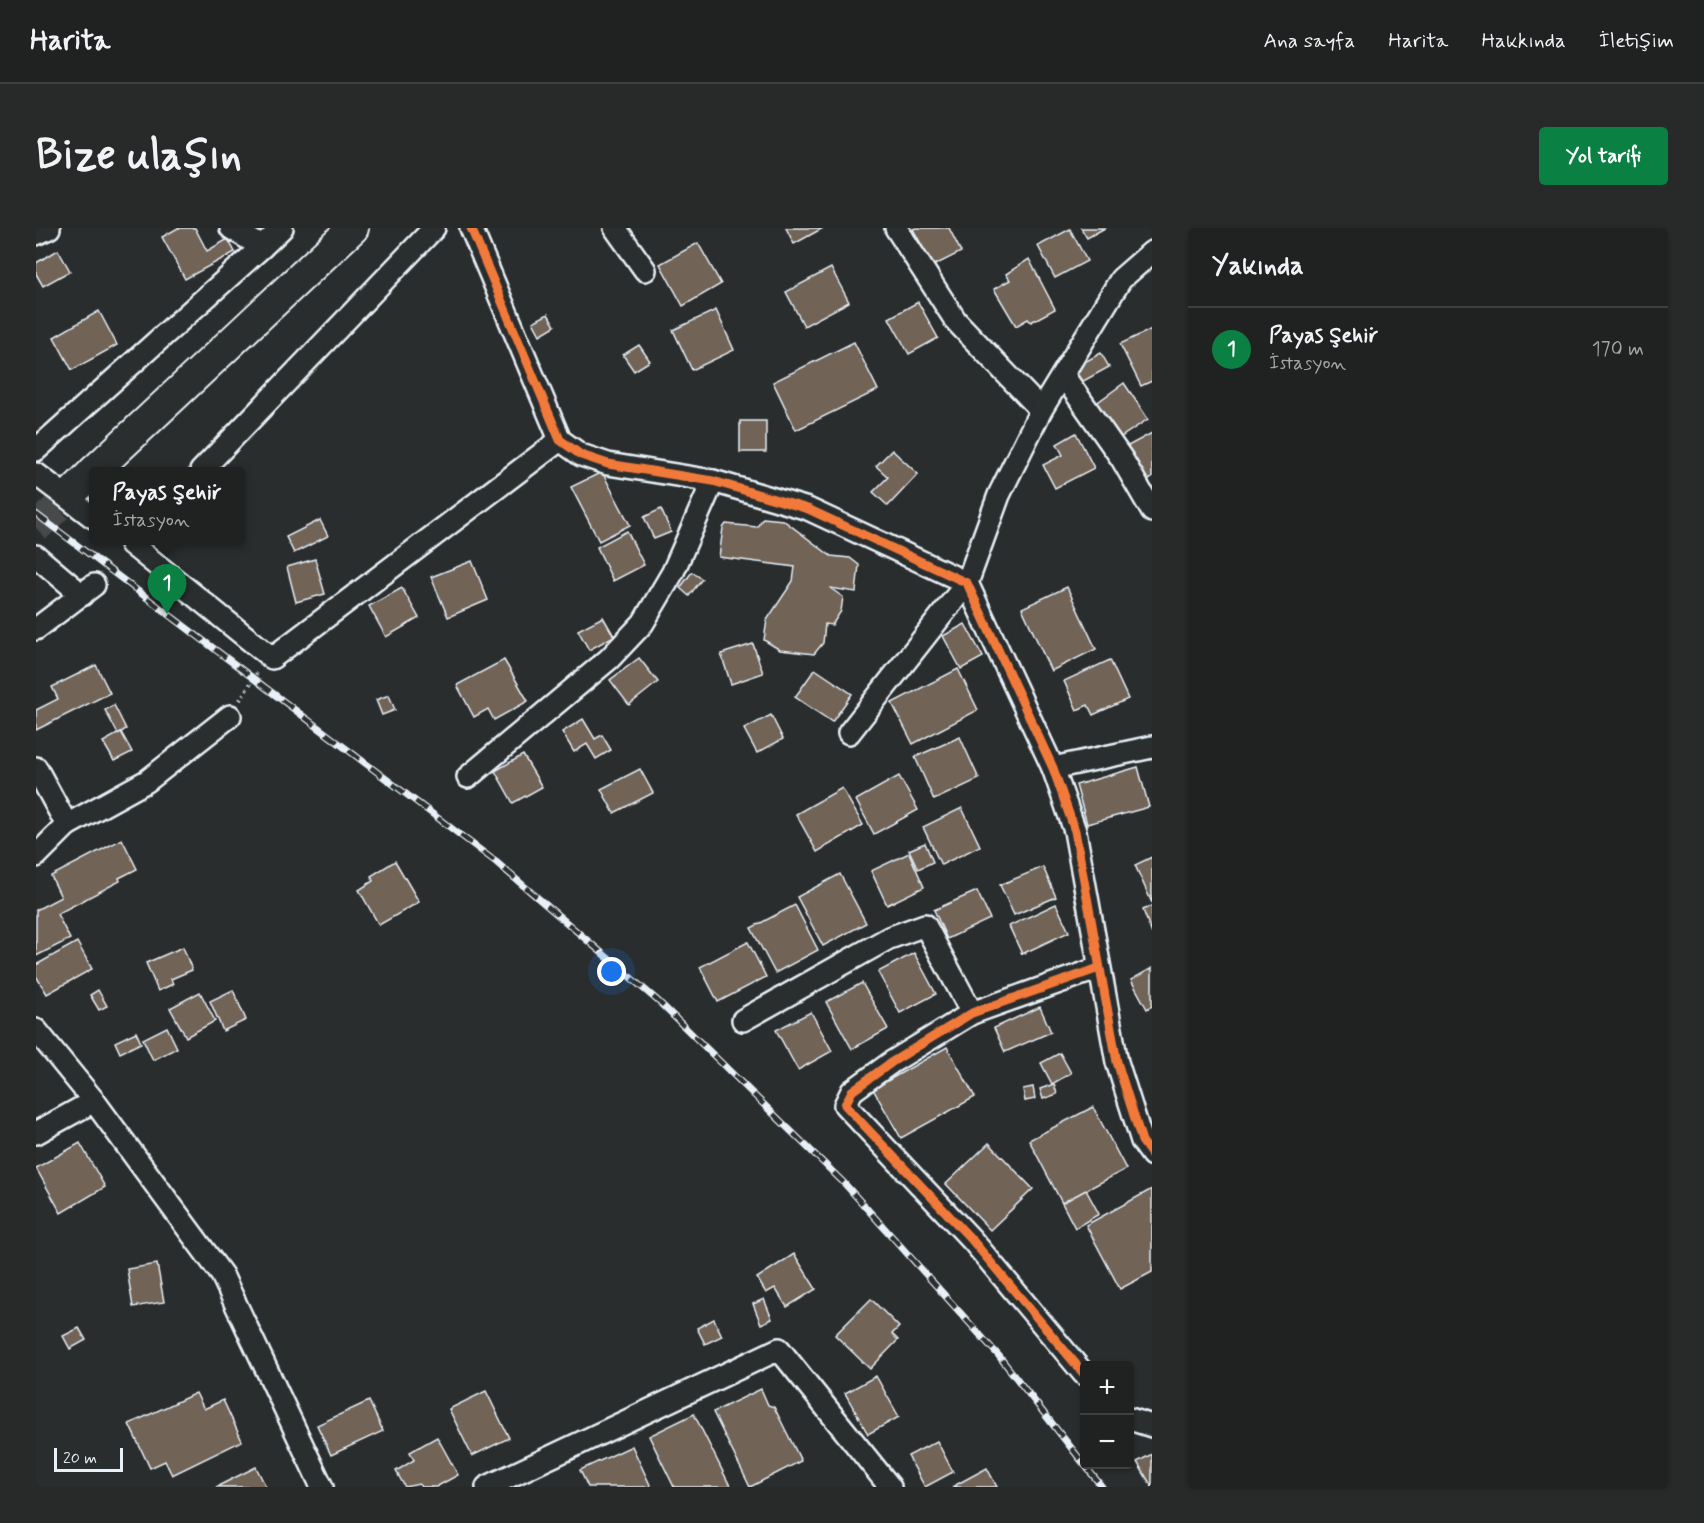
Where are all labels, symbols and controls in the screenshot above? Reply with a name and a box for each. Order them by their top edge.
text: Harita [30,23,110,60]
text: Ana sayfa [1263,27,1355,55]
text: Harita [1388,27,1448,55]
text: Hakkında [1481,27,1566,55]
text: İletişim [1599,27,1674,55]
button: Yol tarifi [1539,127,1668,185]
text: Bize ulaşın [36,129,242,184]
text: Yakında [1212,250,1304,284]
text: Payas Şehi̇r [1269,322,1378,350]
text: 1 [1227,336,1236,363]
text: 170 m [1592,336,1644,363]
text: İstasyon [1269,350,1346,377]
popup [89,467,245,545]
text: Payas Şehi̇r [112,479,222,507]
text: İstasyon [112,507,190,534]
pin: 1 [148,564,186,614]
your location [597,957,626,986]
map controls [1080,1361,1134,1469]
button: + [1080,1361,1134,1415]
button: − [1080,1415,1134,1469]
scale bar [54,1445,123,1472]
text: 20 m [63,1448,97,1469]

